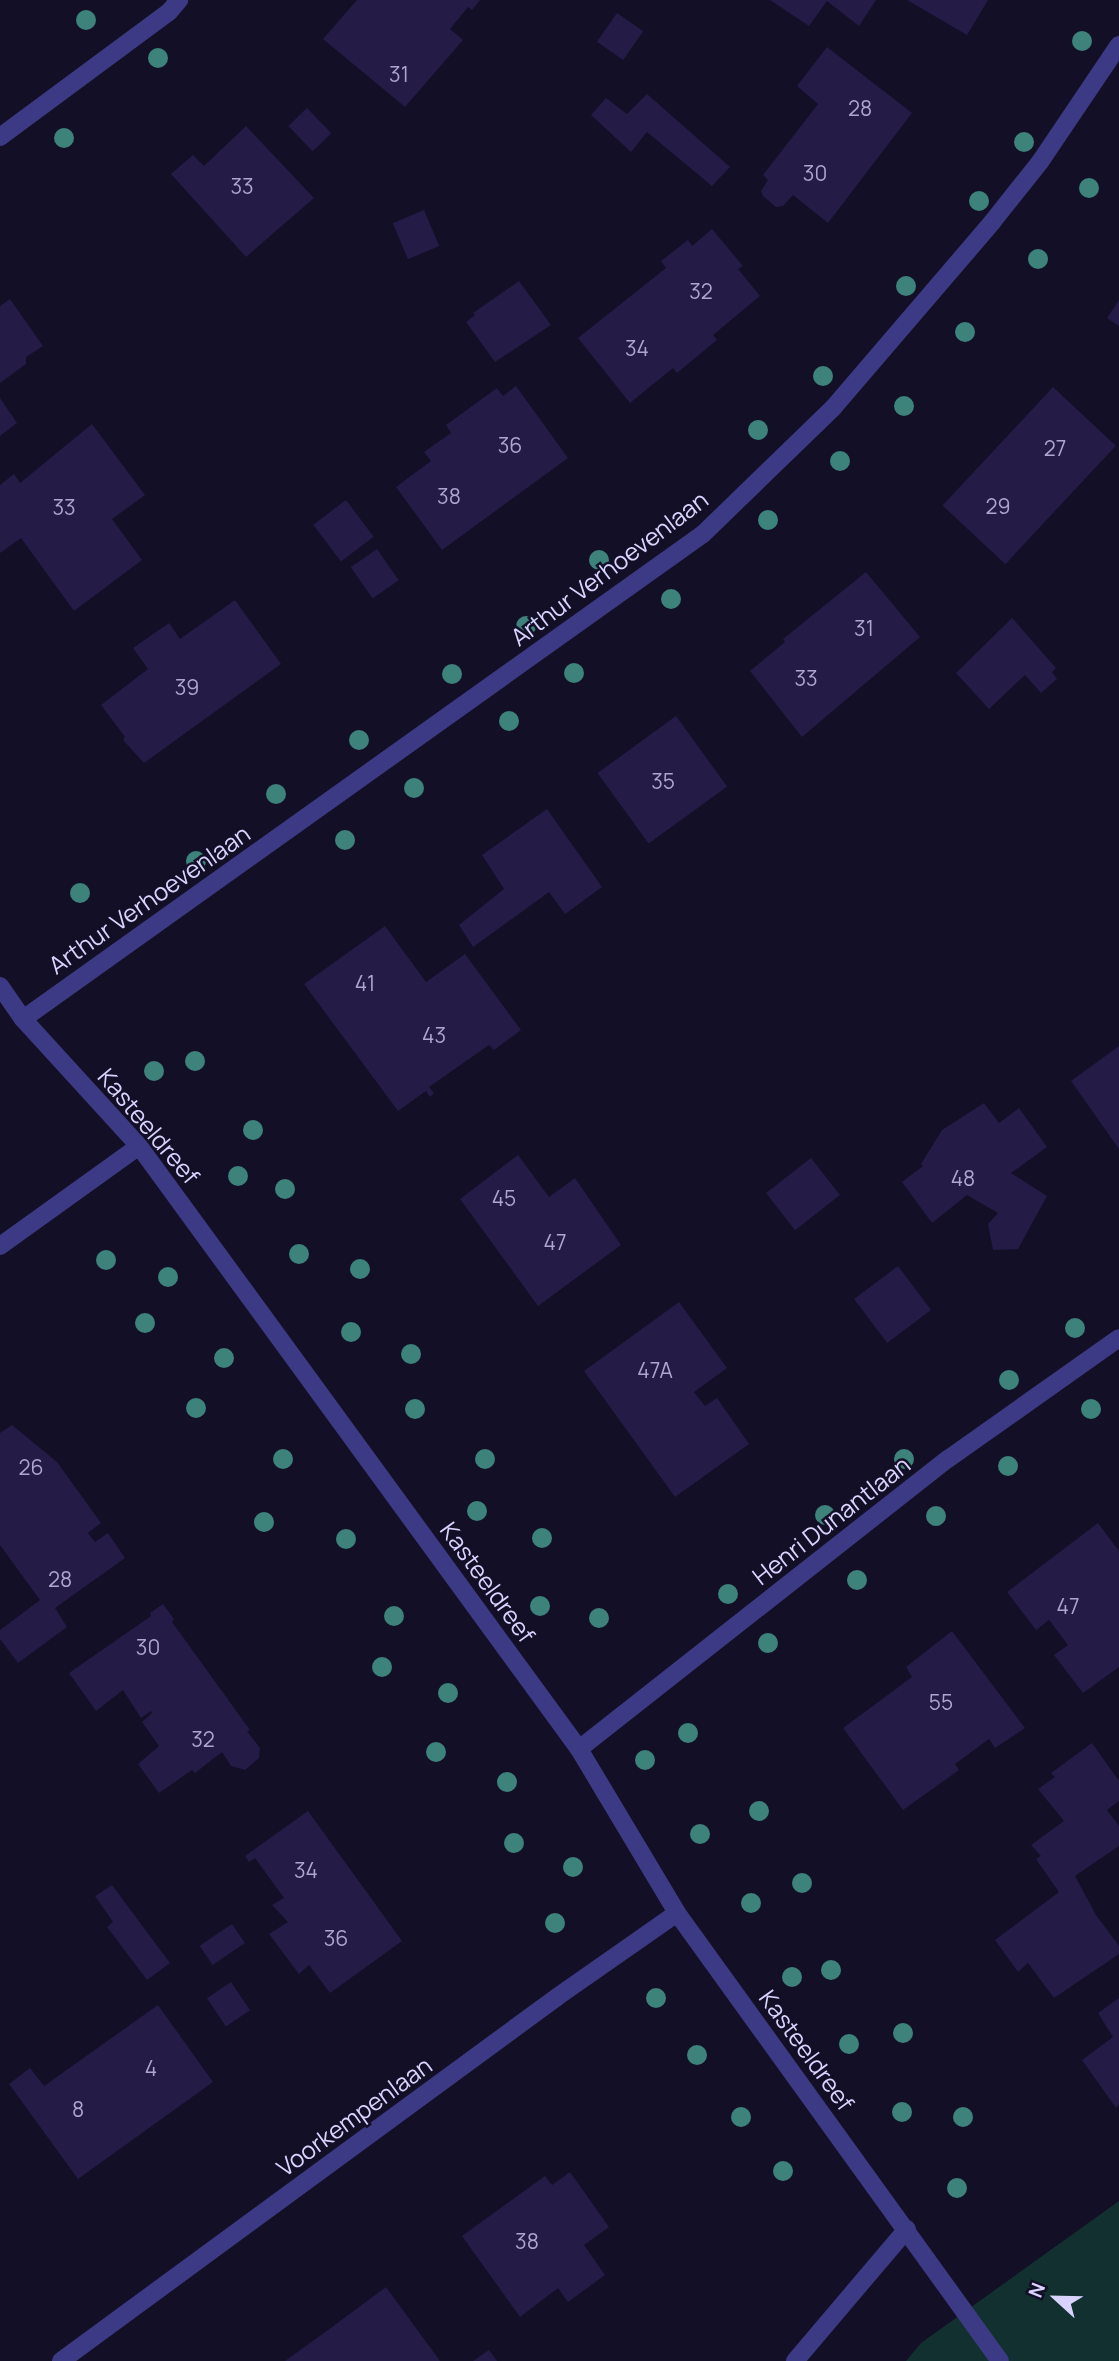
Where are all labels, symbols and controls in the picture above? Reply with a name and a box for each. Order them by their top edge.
house number: 31 [389,61,409,87]
house number: 28 [848,95,872,121]
house number: 30 [803,160,827,186]
house number: 33 [230,173,254,199]
house number: 32 [689,278,713,304]
house number: 34 [625,335,649,361]
house number: 36 [498,432,522,458]
house number: 27 [1044,435,1066,461]
house number: 38 [437,483,461,509]
street label: Arthur Verhoevenlaan [505,484,713,652]
house number: 29 [985,493,1011,519]
house number: 33 [52,494,76,520]
house number: 31 [854,615,874,641]
house number: 33 [794,665,818,691]
house number: 39 [175,674,199,700]
house number: 35 [651,768,675,794]
street label: Arthur Verhoevenlaan [43,819,255,979]
house number: 41 [355,970,375,996]
house number: 43 [422,1022,446,1048]
street label: Kasteeldreef [92,1062,206,1190]
house number: 48 [951,1165,975,1191]
house number: 45 [492,1185,516,1211]
house number: 47 [544,1229,566,1255]
house number: 47A [637,1357,673,1383]
street label: Henri Dunantlaan [747,1450,915,1590]
house number: 26 [18,1454,44,1480]
street label: Kasteeldreef [435,1516,541,1648]
house number: 28 [48,1566,72,1592]
house number: 47 [1057,1593,1079,1619]
house number: 30 [136,1634,160,1660]
house number: 55 [929,1689,953,1715]
house number: 32 [191,1726,215,1752]
house number: 34 [294,1857,318,1883]
house number: 36 [324,1925,348,1951]
street label: Kasteeldreef [754,1984,860,2116]
street label: Voorkempenlaan [271,2050,437,2182]
house number: 4 [145,2055,157,2081]
house number: 8 [72,2096,84,2122]
house number: 38 [515,2228,539,2254]
north arrow [1021,2263,1091,2333]
text: N [1022,2279,1051,2301]

